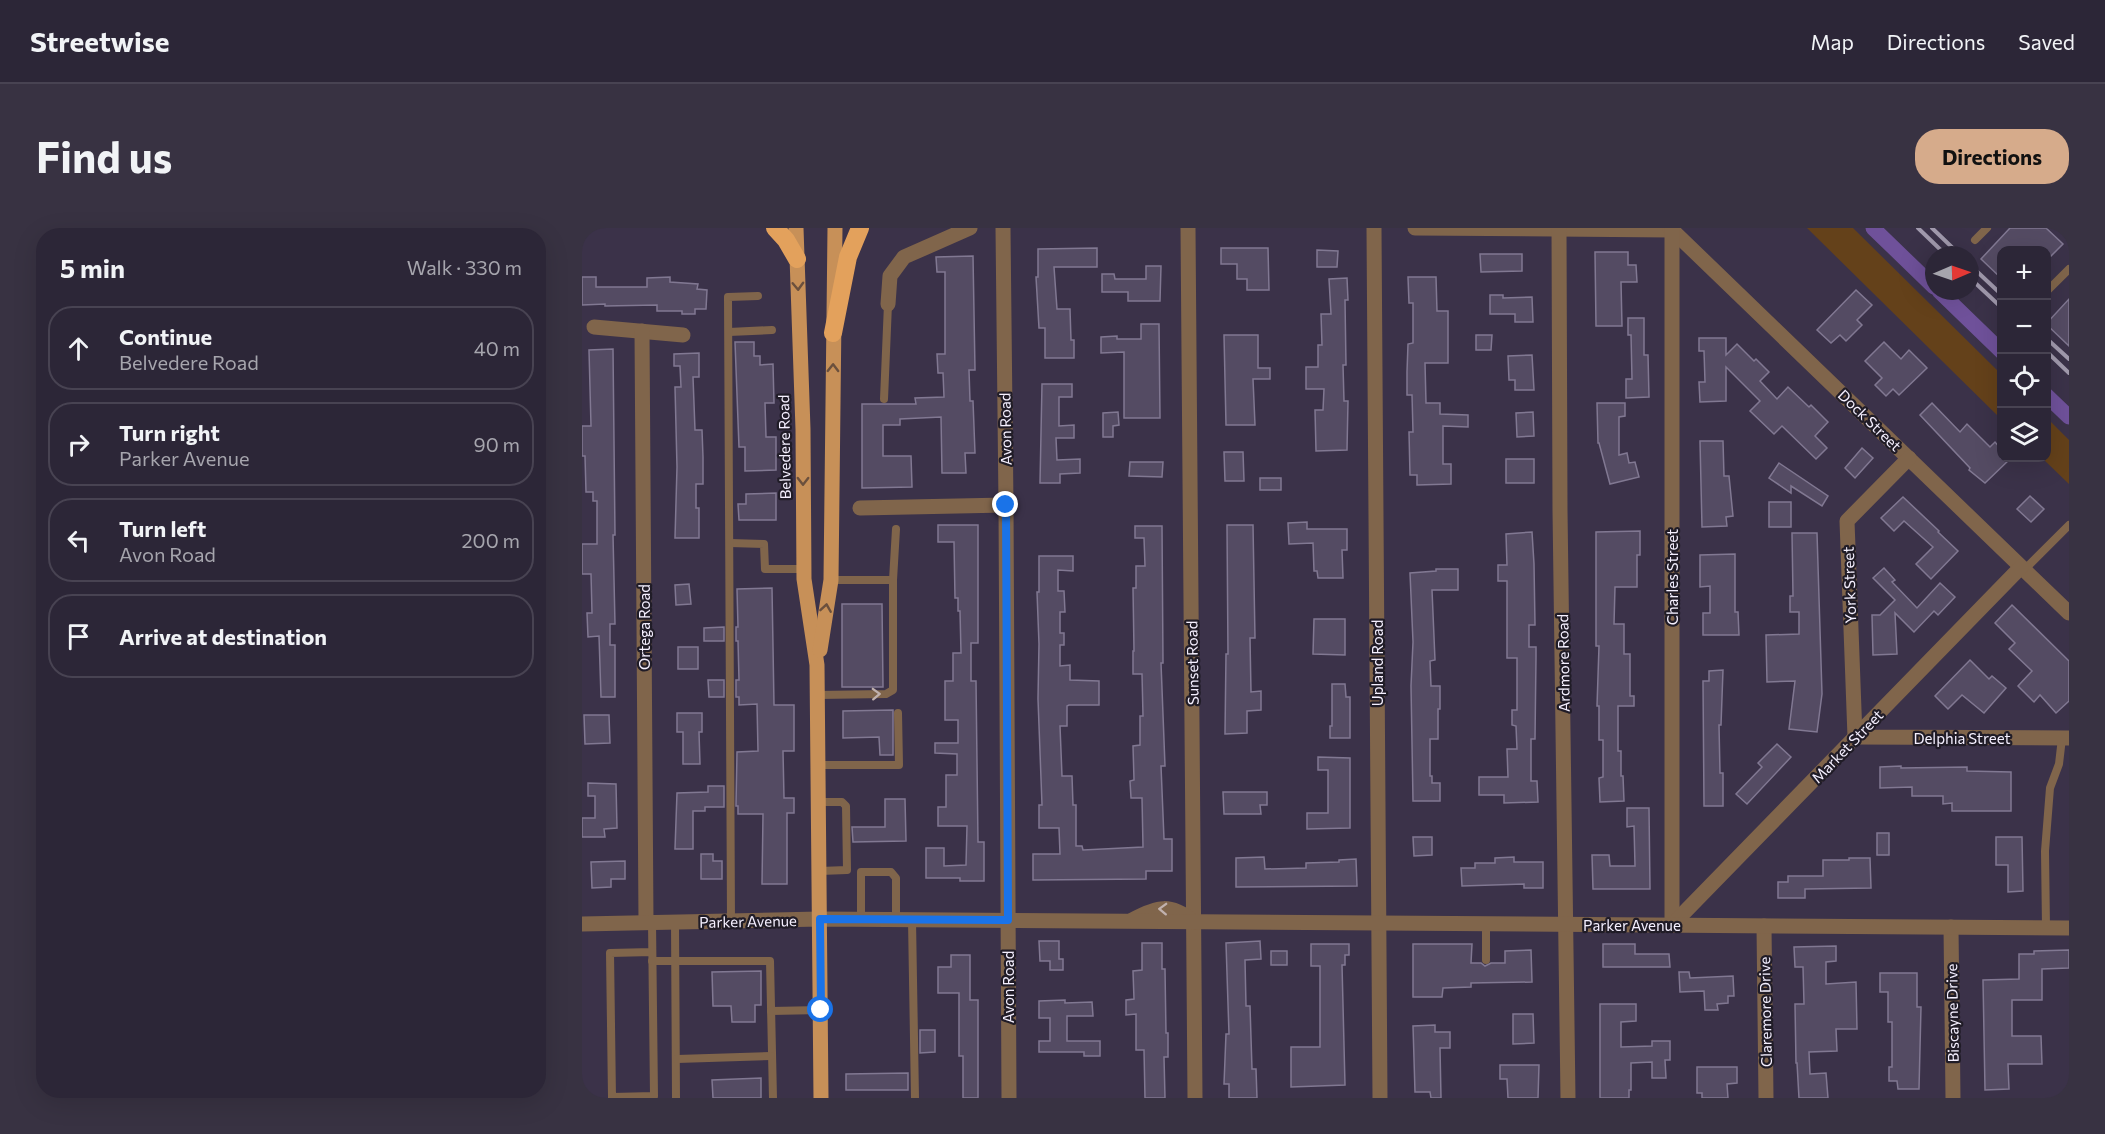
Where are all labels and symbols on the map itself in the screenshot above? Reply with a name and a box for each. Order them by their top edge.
north arrow [1925,246,1979,300]
one-way arrow [792,282,805,291]
one-way arrow [827,364,839,373]
street label: Dock Street [1835,385,1905,455]
street label: Avon Road [995,393,1015,465]
street label: Belvedere Road [774,394,794,500]
one-way arrow [797,477,809,486]
route end [992,491,1018,517]
street label: Charles Street [1663,529,1681,625]
street label: York Street [1839,546,1859,624]
street label: Ortega Road [635,584,653,670]
one-way arrow [820,603,832,612]
street label: Ardmore Road [1553,614,1573,712]
street label: Upland Road [1368,620,1386,706]
street label: Sunset Road [1182,621,1202,705]
one-way arrow [872,687,881,700]
street label: Market Street [1808,706,1886,786]
street label: Delphia Street [1913,729,2011,747]
one-way arrow [1158,903,1167,916]
street label: Parker Avenue [699,911,797,931]
street label: Parker Avenue [1583,916,1681,934]
street label: Avon Road [999,951,1017,1023]
street label: Claremore Drive [1755,957,1775,1067]
street label: Biscayne Drive [1942,963,1962,1063]
route start [807,996,833,1022]

